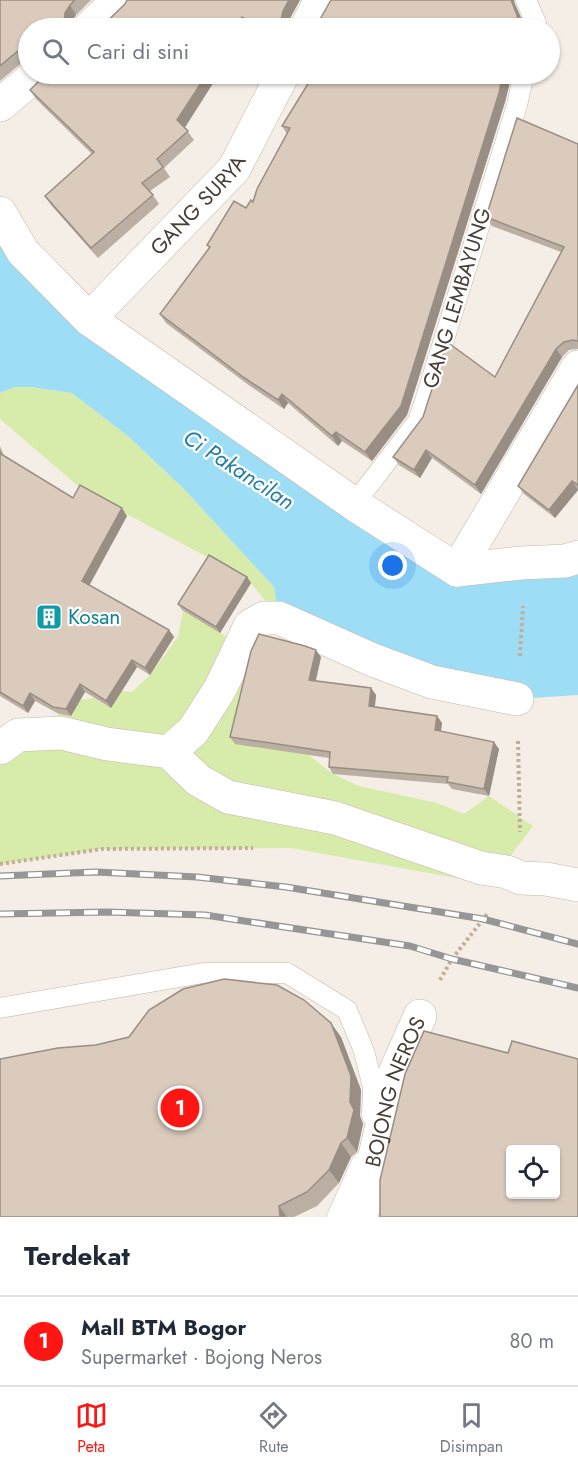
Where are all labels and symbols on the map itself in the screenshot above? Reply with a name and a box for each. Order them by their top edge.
street label: GANG SURYA [143,150,254,262]
street label: GANG LEMBAYUNG [415,204,499,392]
water label: Ci Pakancilan [177,421,301,517]
your location [378,551,407,580]
building icon: Kosan [34,602,64,632]
place label: Kosan [68,602,120,632]
street label: BOJONG NEROS [358,1012,433,1170]
pin: 1 [160,1086,200,1130]

